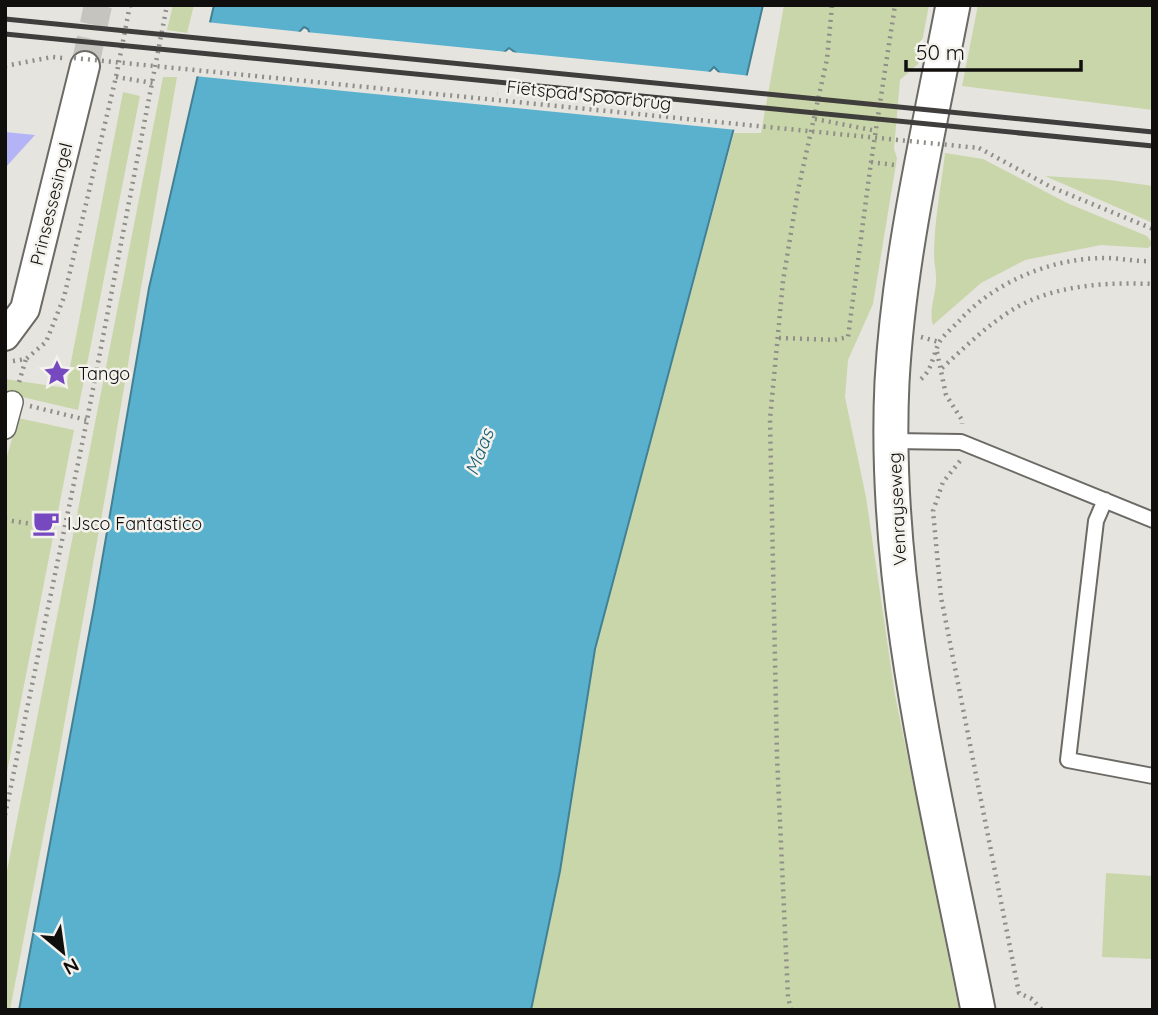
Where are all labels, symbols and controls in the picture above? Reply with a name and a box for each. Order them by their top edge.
scale bar [906,28,1081,72]
text: 50 m [916,39,965,65]
street label: Fietspad Spoorbrug [505,75,673,115]
street label: Prinsessesingel [25,140,77,268]
place icon: Tango [42,358,72,388]
place label: Tango [78,362,130,385]
water label: Maas [459,424,499,479]
street label: Venrayseweg [883,452,911,566]
cafe icon: IJsco Fantastico [31,508,61,538]
place label: IJsco Fantastico [67,512,202,535]
north arrow [28,917,98,987]
text: N [59,953,83,981]

